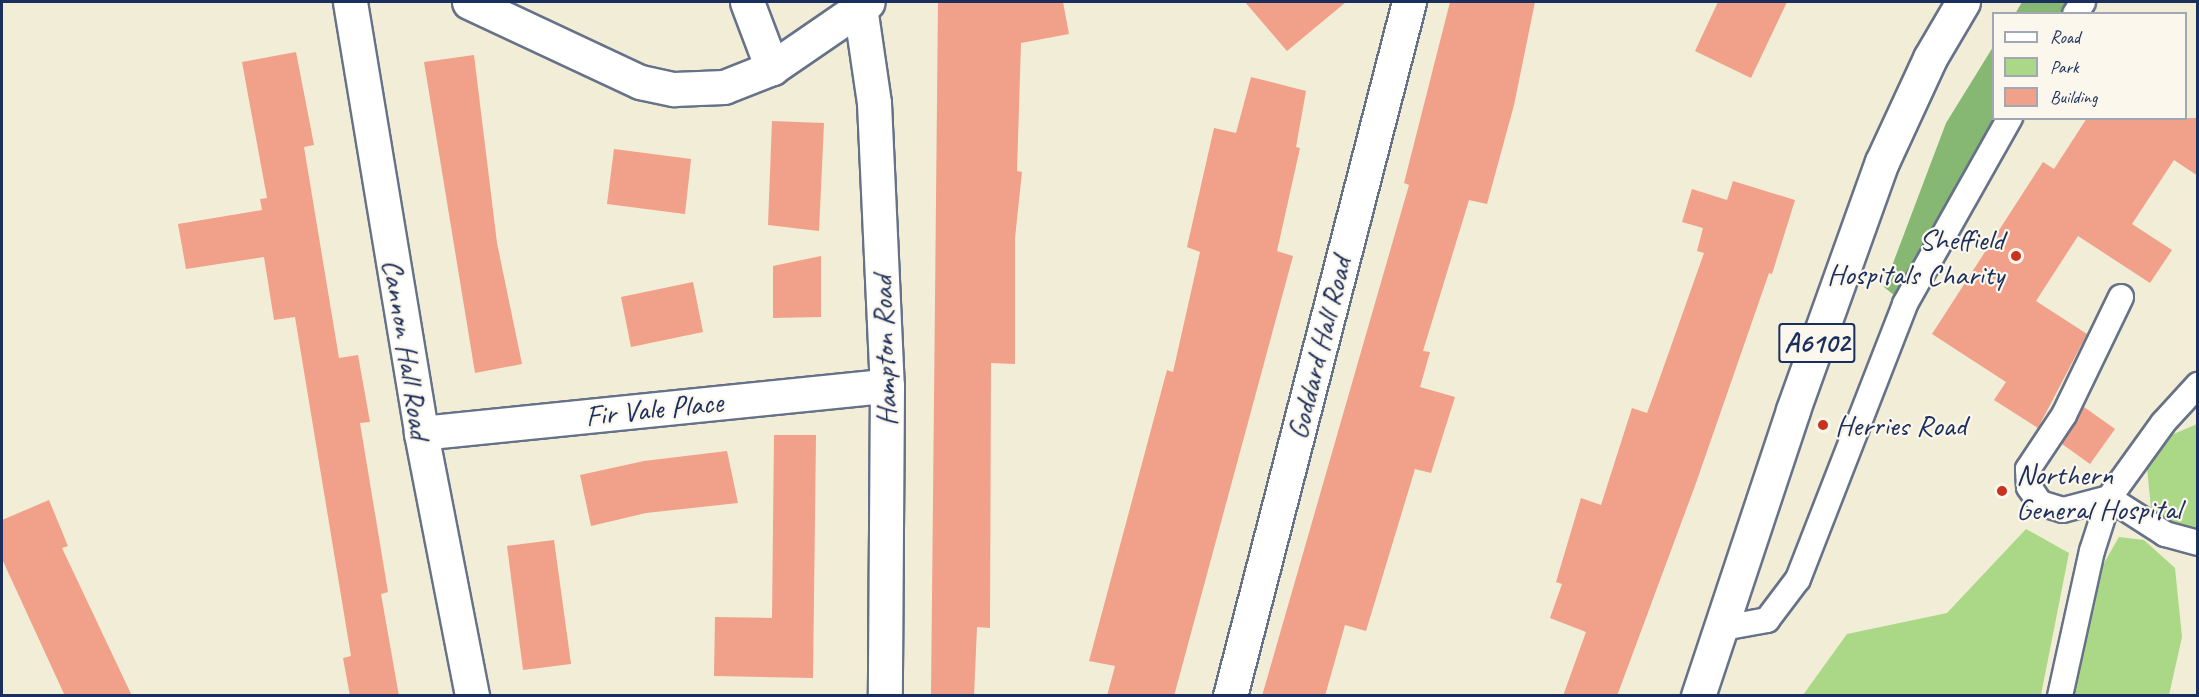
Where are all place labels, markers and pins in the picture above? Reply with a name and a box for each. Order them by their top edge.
place label: Sheffield Hospitals Charity [1827,221,2004,292]
marker: Sheffield Hospitals Charity [2009,249,2023,263]
place label: Herries Road [1835,407,1966,443]
marker: Herries Road [1816,418,1830,432]
place label: Northern General Hospital [2016,456,2181,526]
marker: Northern General Hospital [1993,482,2011,500]

